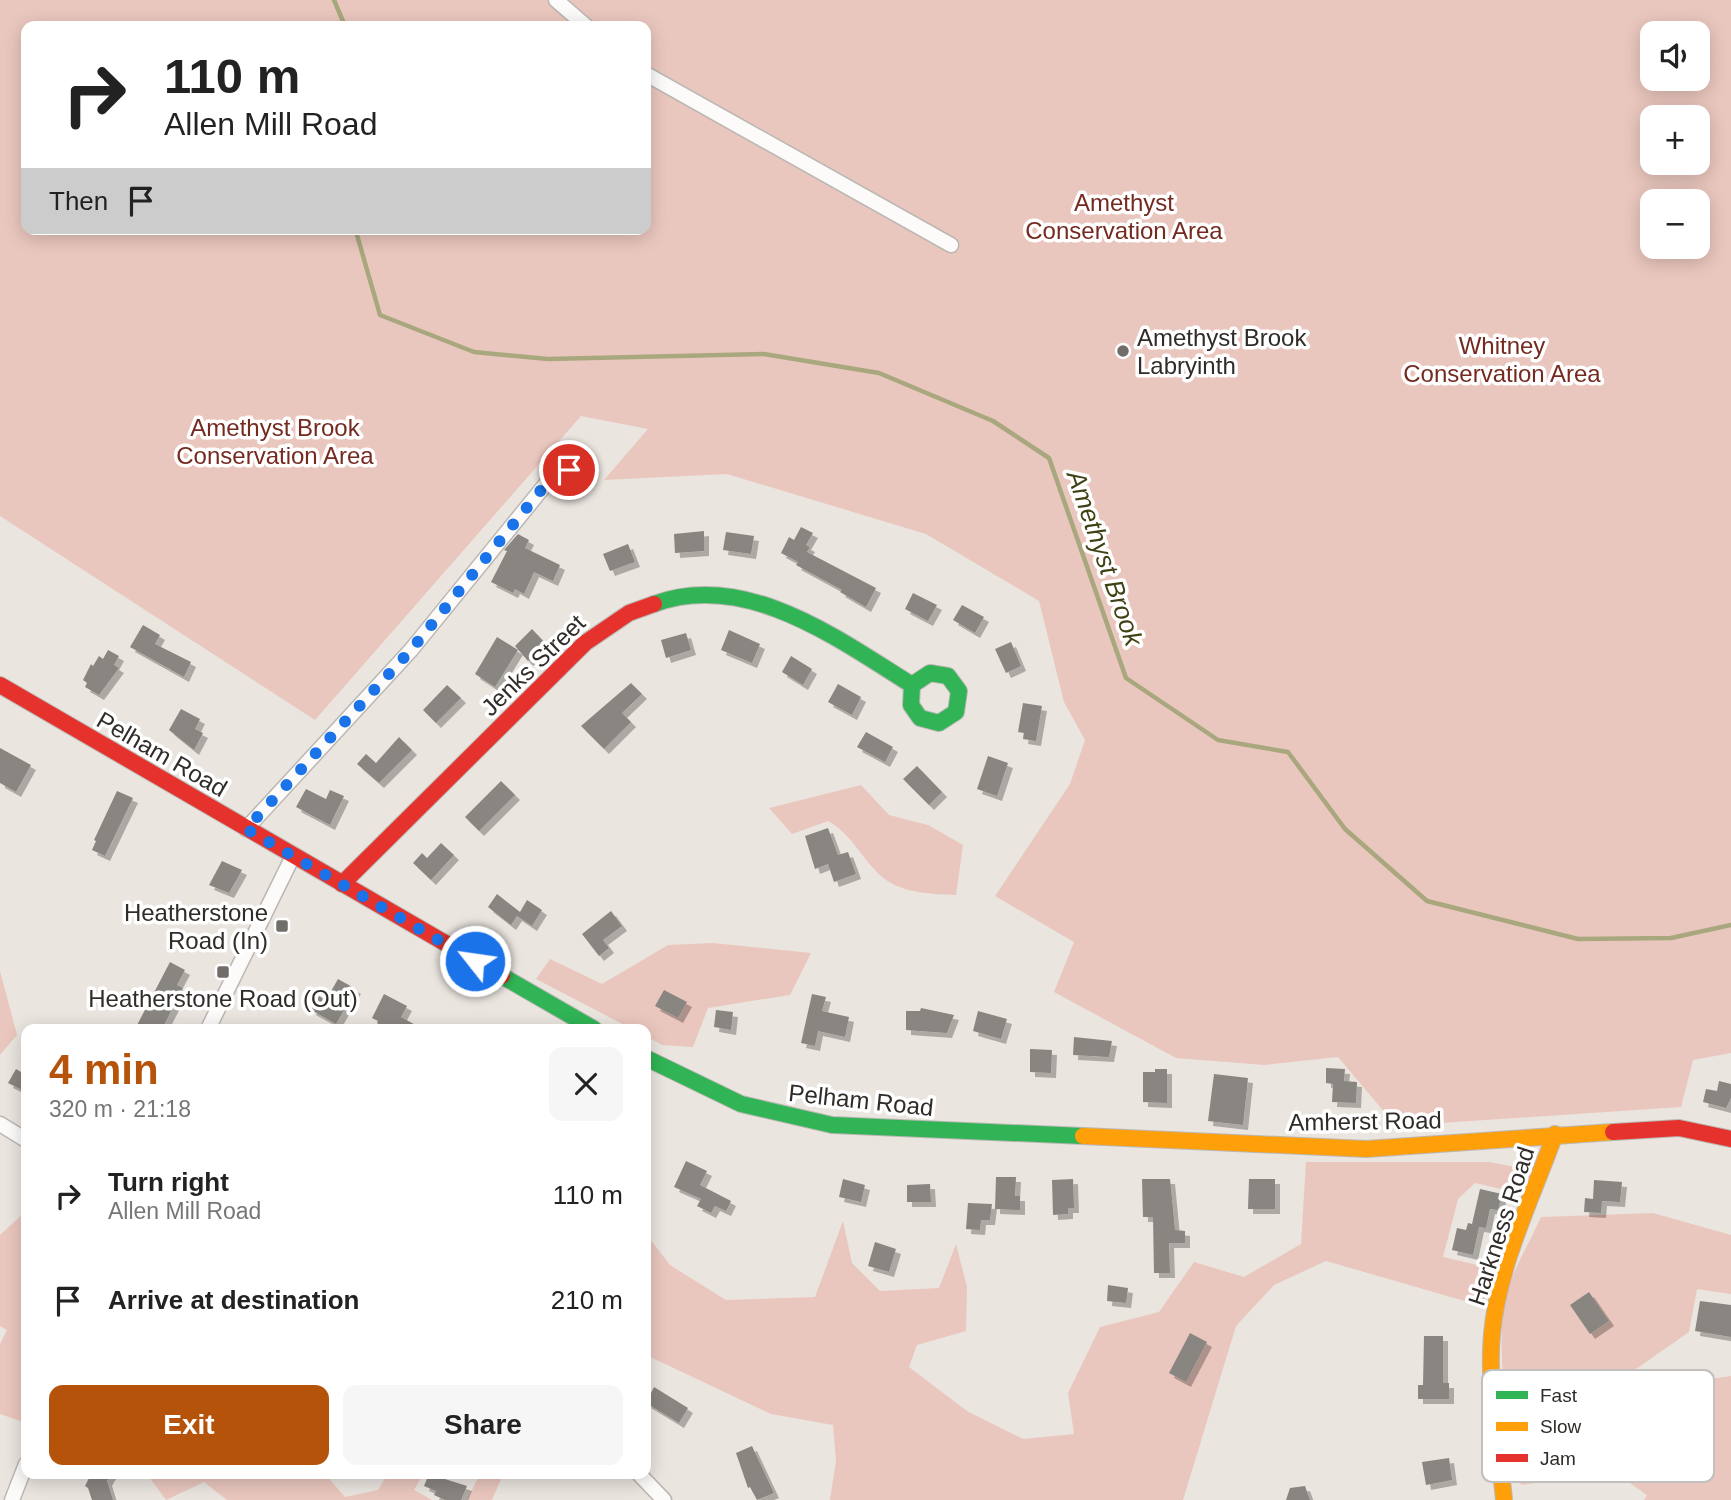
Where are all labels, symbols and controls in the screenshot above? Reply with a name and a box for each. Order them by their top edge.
map controls [1640,21,1710,259]
button: sound [1640,21,1710,91]
icon: right [49,49,140,140]
text: 110 m [164,49,300,103]
button: + [1640,105,1710,175]
text: Allen Mill Road [164,106,377,142]
icon: arrive [122,182,160,220]
text: Then [49,186,108,216]
park label: Amethyst Conservation Area [1025,189,1223,244]
button: − [1640,189,1710,259]
place label: Amethyst Brook Labryinth [1137,324,1307,379]
park label: Whitney Conservation Area [1403,332,1601,387]
marker: Amethyst Brook Labryinth [1115,343,1131,359]
park label: Amethyst Brook Conservation Area [176,414,374,469]
pin [539,440,599,500]
icon: arrive [550,451,588,489]
water label: Amethyst Brook [1060,464,1150,652]
street label: Jenks Street [476,609,591,721]
street label: Pelham Road [92,706,232,802]
place label: Heatherstone Road (In) [124,899,268,954]
marker: Heatherstone Road (In) [274,918,290,934]
position arrow [438,924,512,998]
marker: Heatherstone Road (Out) [215,964,231,980]
place label: Heatherstone Road (Out) [88,985,358,1012]
text: 4 min [49,1046,159,1093]
button: close [549,1047,623,1121]
street label: Pelham Road [787,1079,935,1121]
text: 320 m · 21:18 [49,1096,191,1122]
street label: Amherst Road [1288,1106,1442,1136]
street label: Harkness Road [1463,1143,1539,1309]
text: Turn right [108,1167,229,1197]
icon: right [49,1177,87,1215]
text: 110 m [553,1180,623,1210]
text: Allen Mill Road [108,1198,261,1224]
icon: arrive [49,1282,87,1320]
text: Arrive at destination [108,1285,359,1315]
text: 210 m [551,1285,623,1315]
legend [1482,1370,1714,1482]
button: Exit [49,1385,329,1465]
button: Share [343,1385,623,1465]
text: Fast [1540,1385,1578,1406]
text: Slow [1540,1416,1581,1437]
text: Jam [1540,1448,1576,1469]

